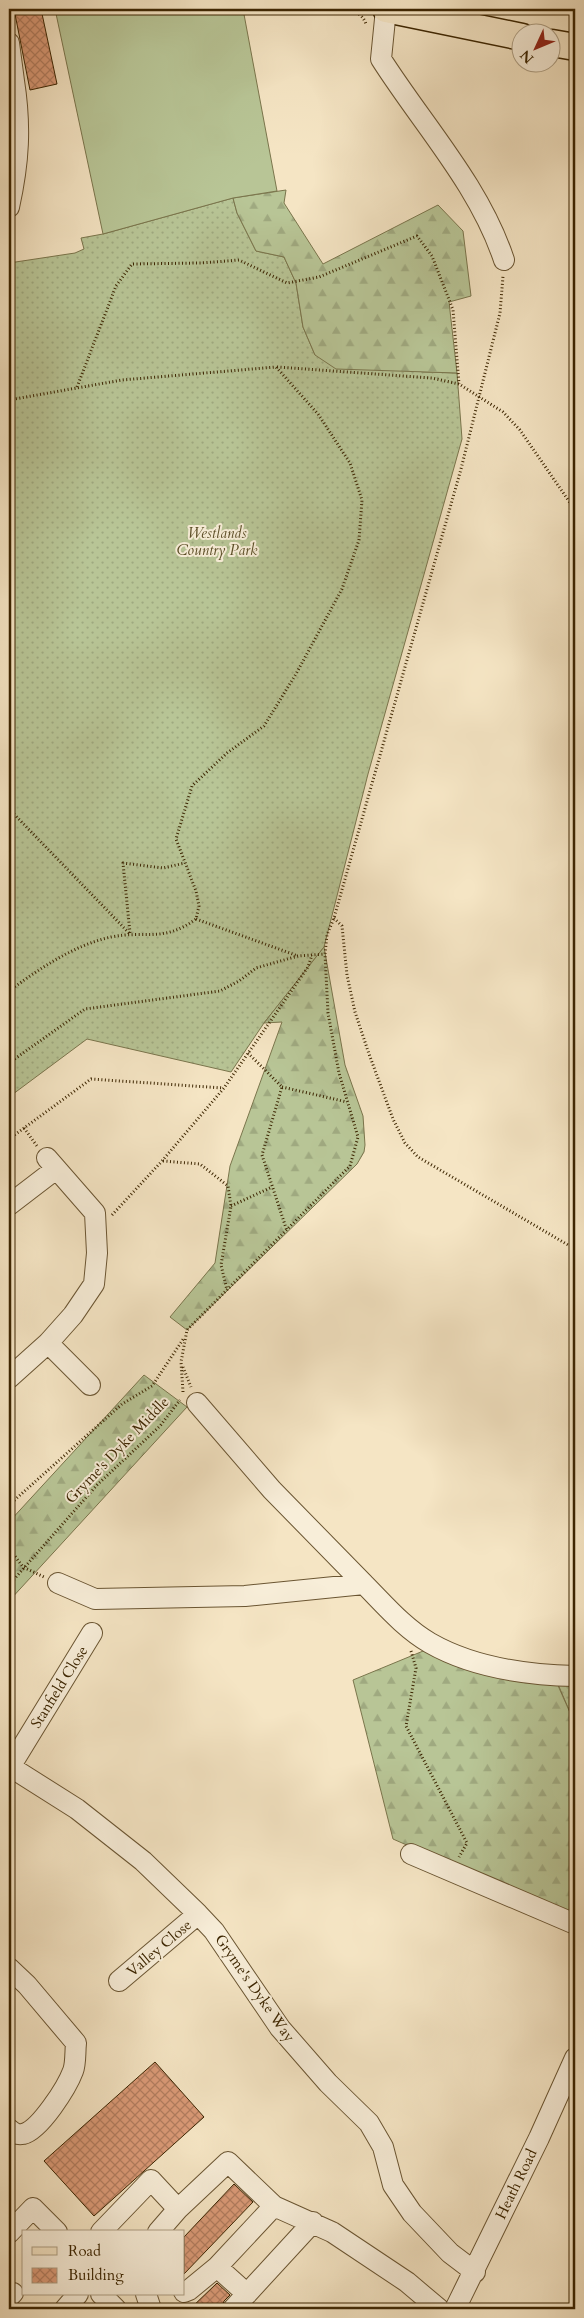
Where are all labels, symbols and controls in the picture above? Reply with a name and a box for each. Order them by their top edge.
north arrow [512,22,562,72]
text: N [516,46,538,68]
park label: Westlands Country Park [176,523,258,560]
street label: Gryme's Dyke Middle [61,1392,173,1508]
street label: Stanfield Close [26,1642,92,1732]
street label: Valley Close [122,1915,196,1981]
street label: Gryme's Dyke Way [210,1930,300,2046]
street label: Heath Road [490,2146,542,2222]
legend [22,2230,185,2296]
text: Road [68,2241,101,2261]
text: Building [68,2265,124,2285]

